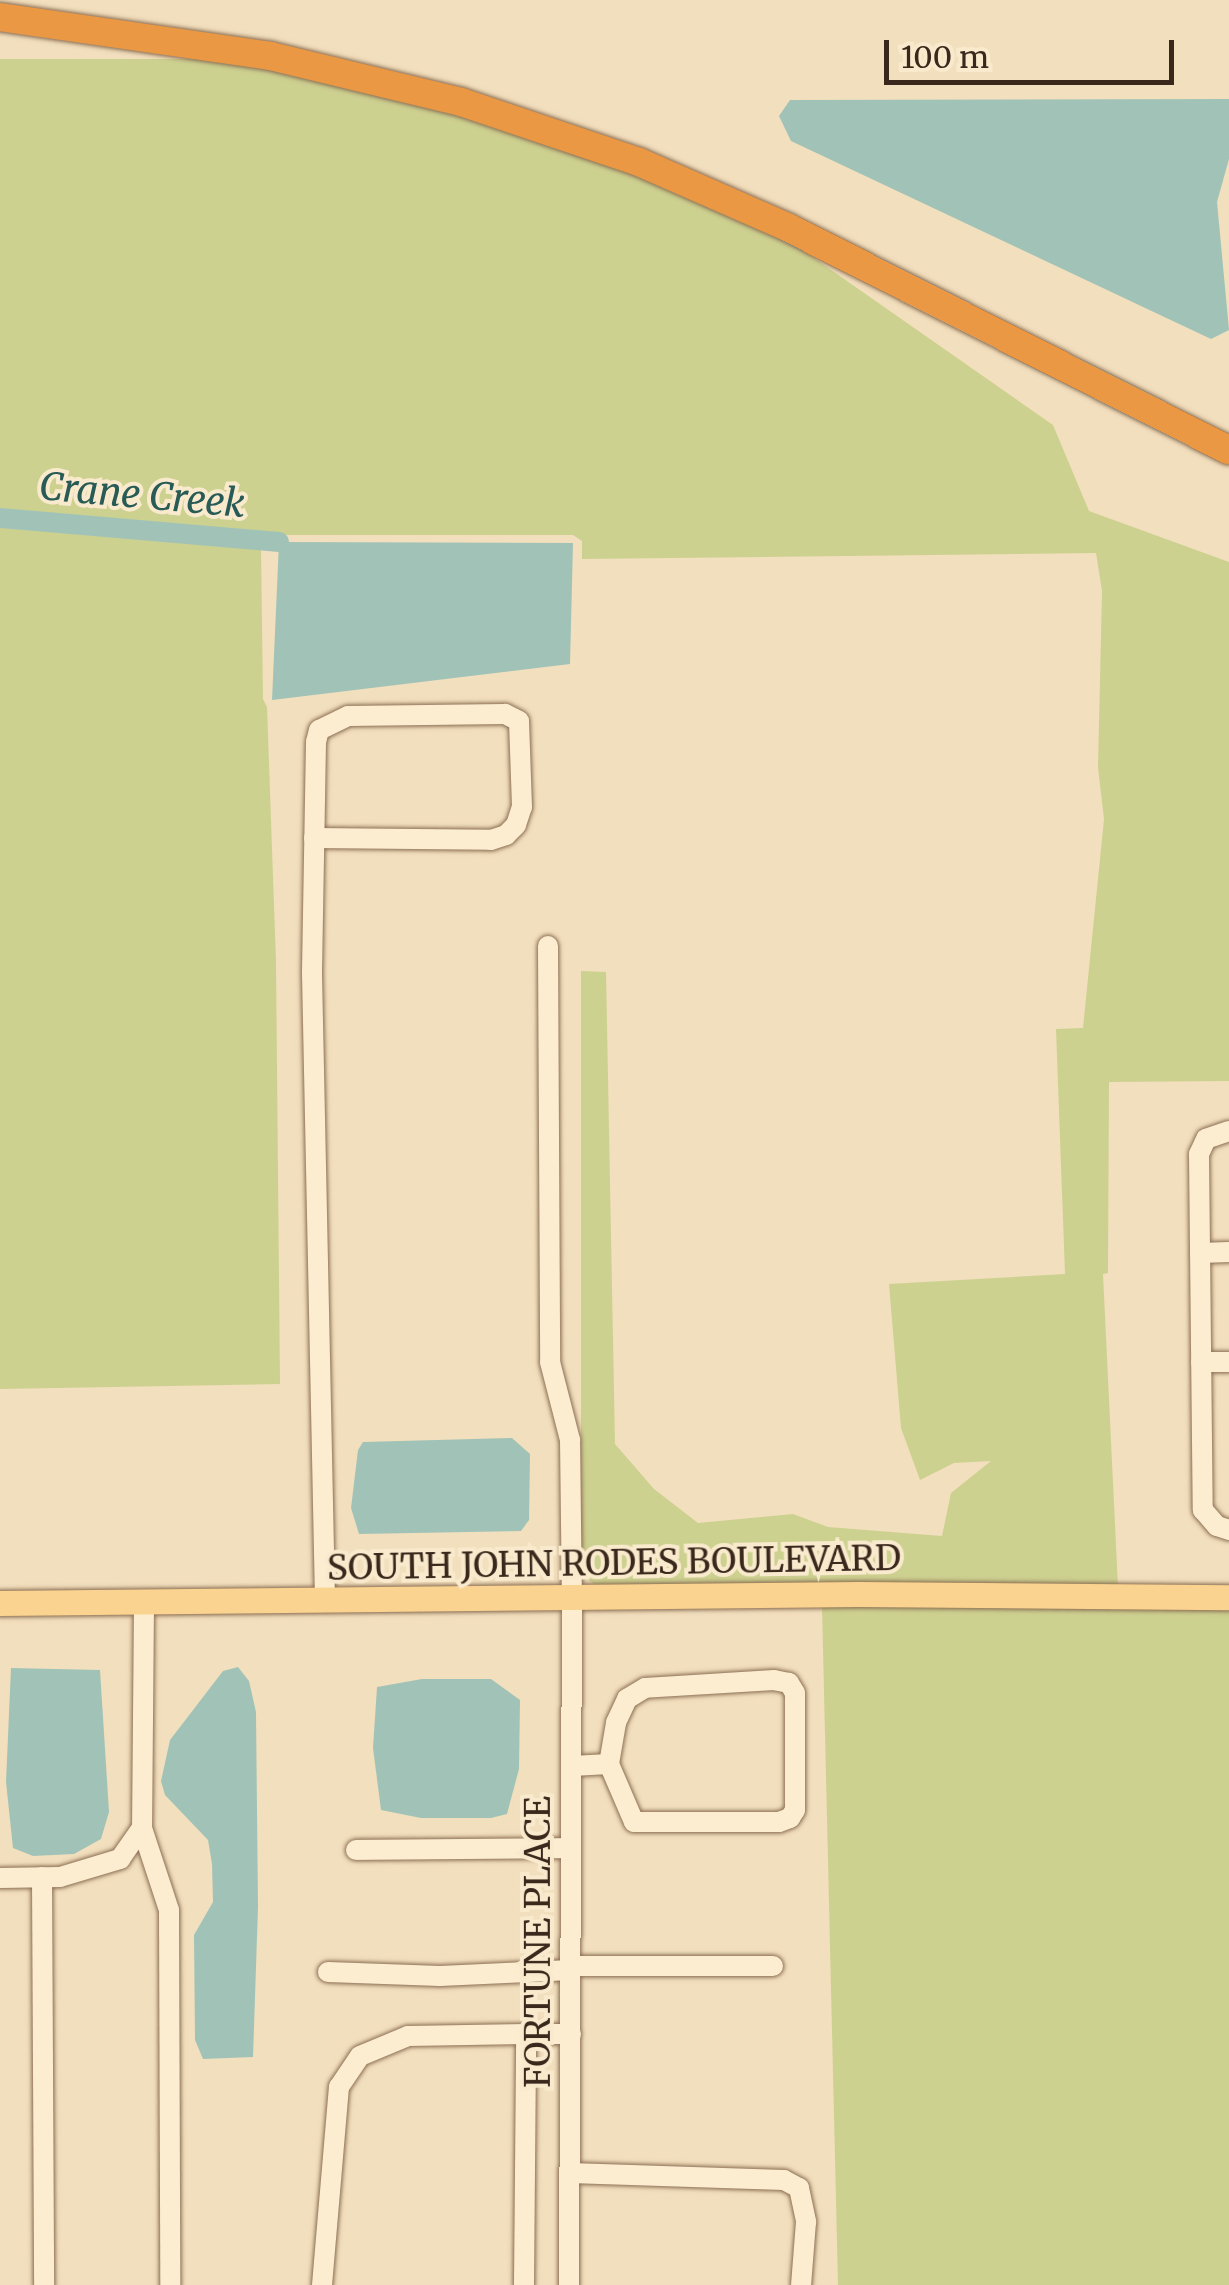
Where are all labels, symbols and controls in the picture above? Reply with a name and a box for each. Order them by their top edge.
scale bar [889,20,1179,82]
text: 100 m [901,38,989,76]
water label: Crane Creek [37,463,247,527]
street label: SOUTH JOHN RODES BOULEVARD [326,1537,902,1589]
street label: FORTUNE PLACE [517,1796,559,2088]

